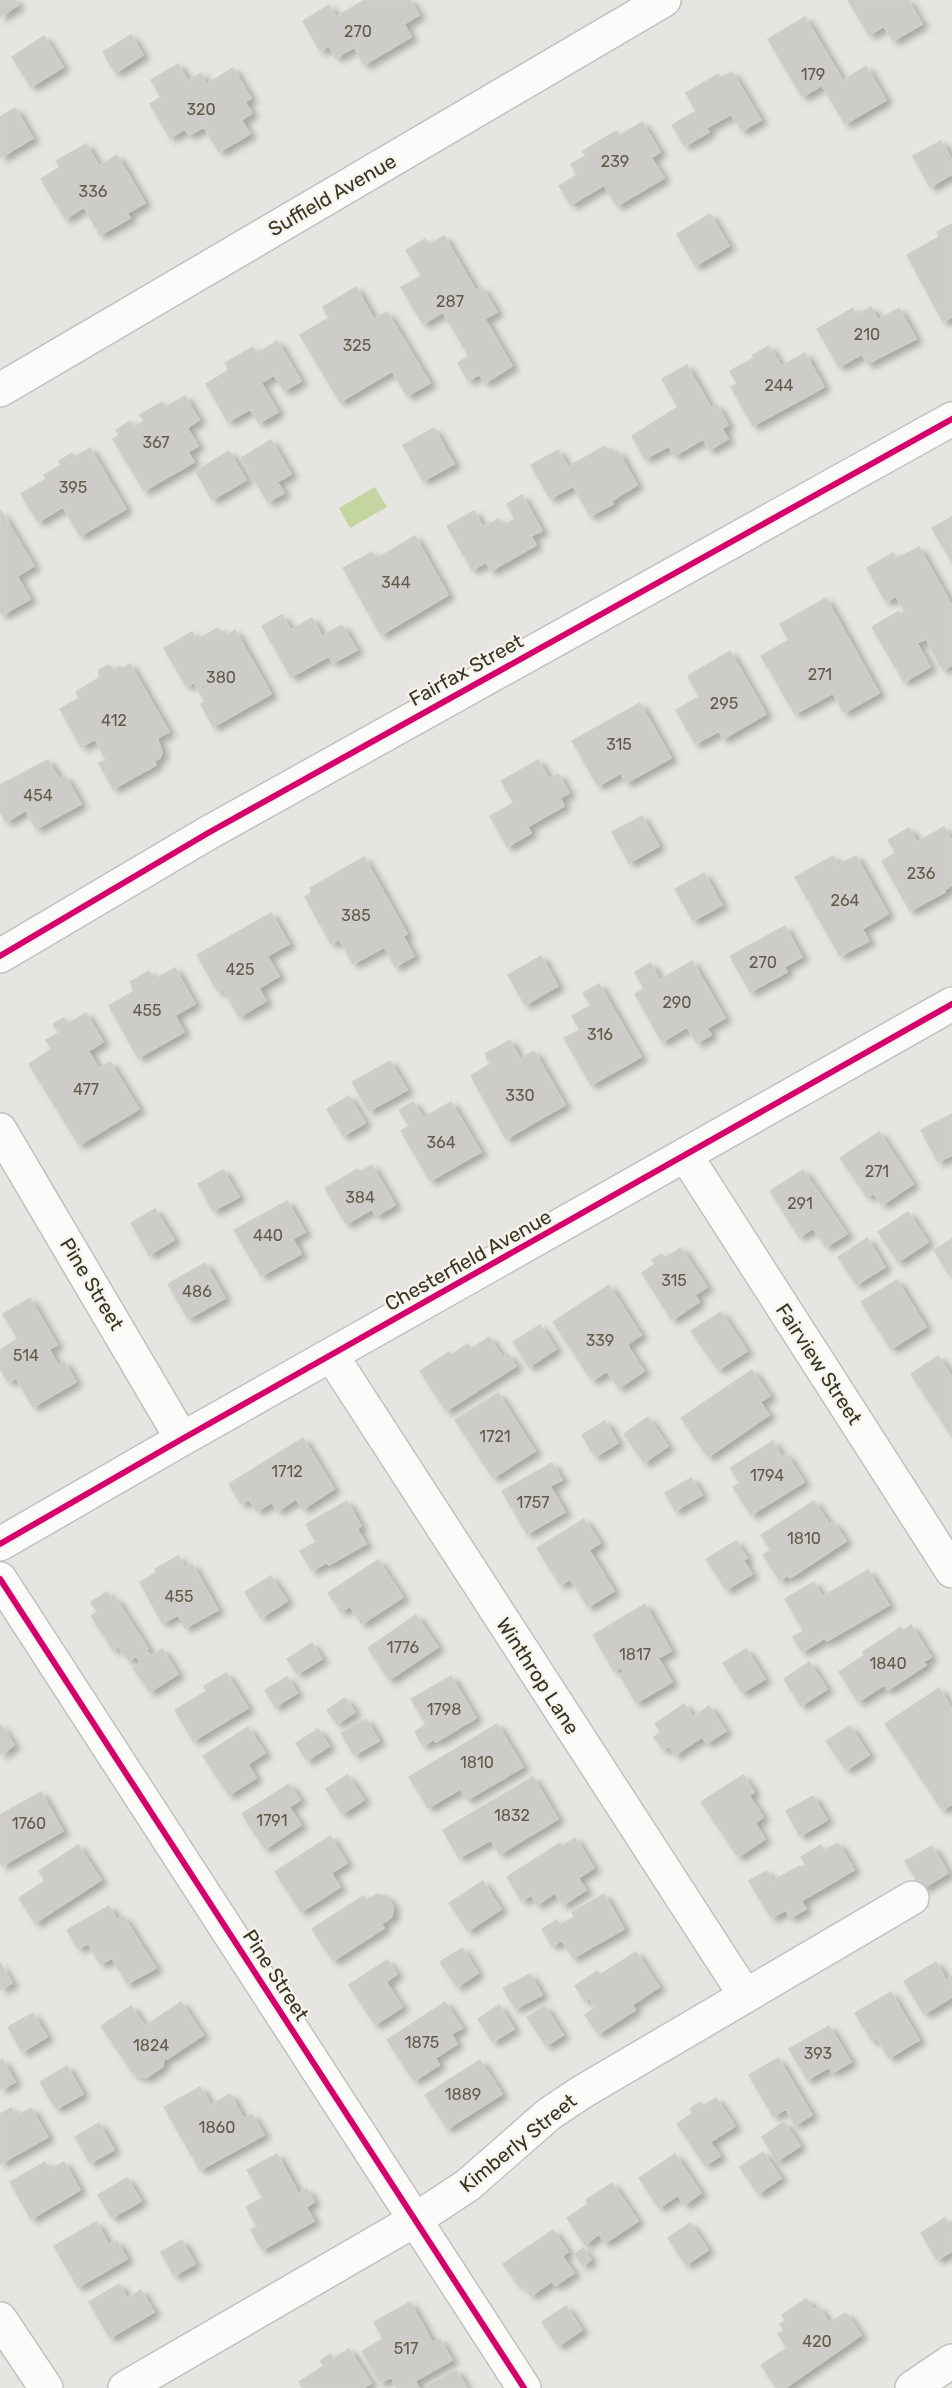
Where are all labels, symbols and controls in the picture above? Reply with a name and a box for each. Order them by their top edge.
house number: 270 [344,22,372,41]
house number: 179 [801,65,825,84]
house number: 320 [186,100,216,119]
street label: Suffield Avenue [264,149,400,241]
house number: 239 [601,152,629,171]
house number: 336 [79,182,108,201]
house number: 287 [436,292,464,311]
house number: 210 [854,325,880,344]
house number: 325 [343,336,371,355]
house number: 244 [764,376,794,395]
house number: 367 [143,433,169,452]
house number: 395 [59,478,87,497]
house number: 344 [381,573,411,592]
street label: Fairfax Street [405,629,527,711]
house number: 271 [808,665,832,684]
house number: 380 [206,668,236,687]
house number: 295 [710,694,738,713]
house number: 412 [101,711,127,730]
house number: 315 [606,735,632,754]
house number: 454 [23,786,53,805]
house number: 236 [907,864,936,883]
house number: 264 [831,891,860,910]
house number: 385 [341,906,371,925]
house number: 270 [749,953,777,972]
house number: 425 [226,960,254,979]
house number: 290 [662,993,692,1012]
house number: 455 [133,1001,161,1020]
house number: 316 [587,1025,613,1044]
house number: 477 [73,1080,99,1099]
house number: 330 [505,1086,535,1105]
house number: 364 [426,1133,456,1152]
house number: 271 [865,1162,889,1181]
house number: 384 [345,1188,375,1207]
house number: 291 [787,1194,813,1213]
street label: Chesterfield Avenue [380,1204,556,1316]
house number: 440 [253,1226,283,1245]
street label: Pine Street [55,1233,129,1335]
house number: 315 [661,1271,687,1290]
house number: 486 [182,1282,212,1301]
street label: Fairview Street [771,1299,867,1429]
house number: 339 [586,1331,614,1350]
house number: 514 [13,1346,39,1365]
house number: 1721 [479,1427,511,1446]
house number: 1712 [271,1462,303,1481]
house number: 1794 [750,1466,784,1485]
house number: 1757 [517,1493,549,1512]
house number: 1810 [787,1529,821,1548]
house number: 455 [165,1587,193,1606]
street label: Winthrop Lane [491,1613,585,1739]
house number: 1776 [387,1638,420,1657]
house number: 1817 [619,1645,651,1664]
house number: 1840 [869,1654,907,1673]
house number: 1798 [427,1700,461,1719]
house number: 1810 [460,1753,494,1772]
house number: 1832 [494,1806,530,1825]
house number: 1791 [256,1811,288,1830]
house number: 1760 [12,1814,46,1833]
street label: Pine Street [238,1925,314,2025]
house number: 1875 [405,2033,439,2052]
house number: 1824 [133,2036,169,2055]
house number: 393 [804,2044,832,2063]
house number: 1889 [445,2085,481,2104]
street label: Kimberly Street [455,2088,581,2197]
house number: 1860 [199,2118,235,2137]
house number: 420 [802,2332,832,2351]
house number: 517 [394,2339,418,2358]

